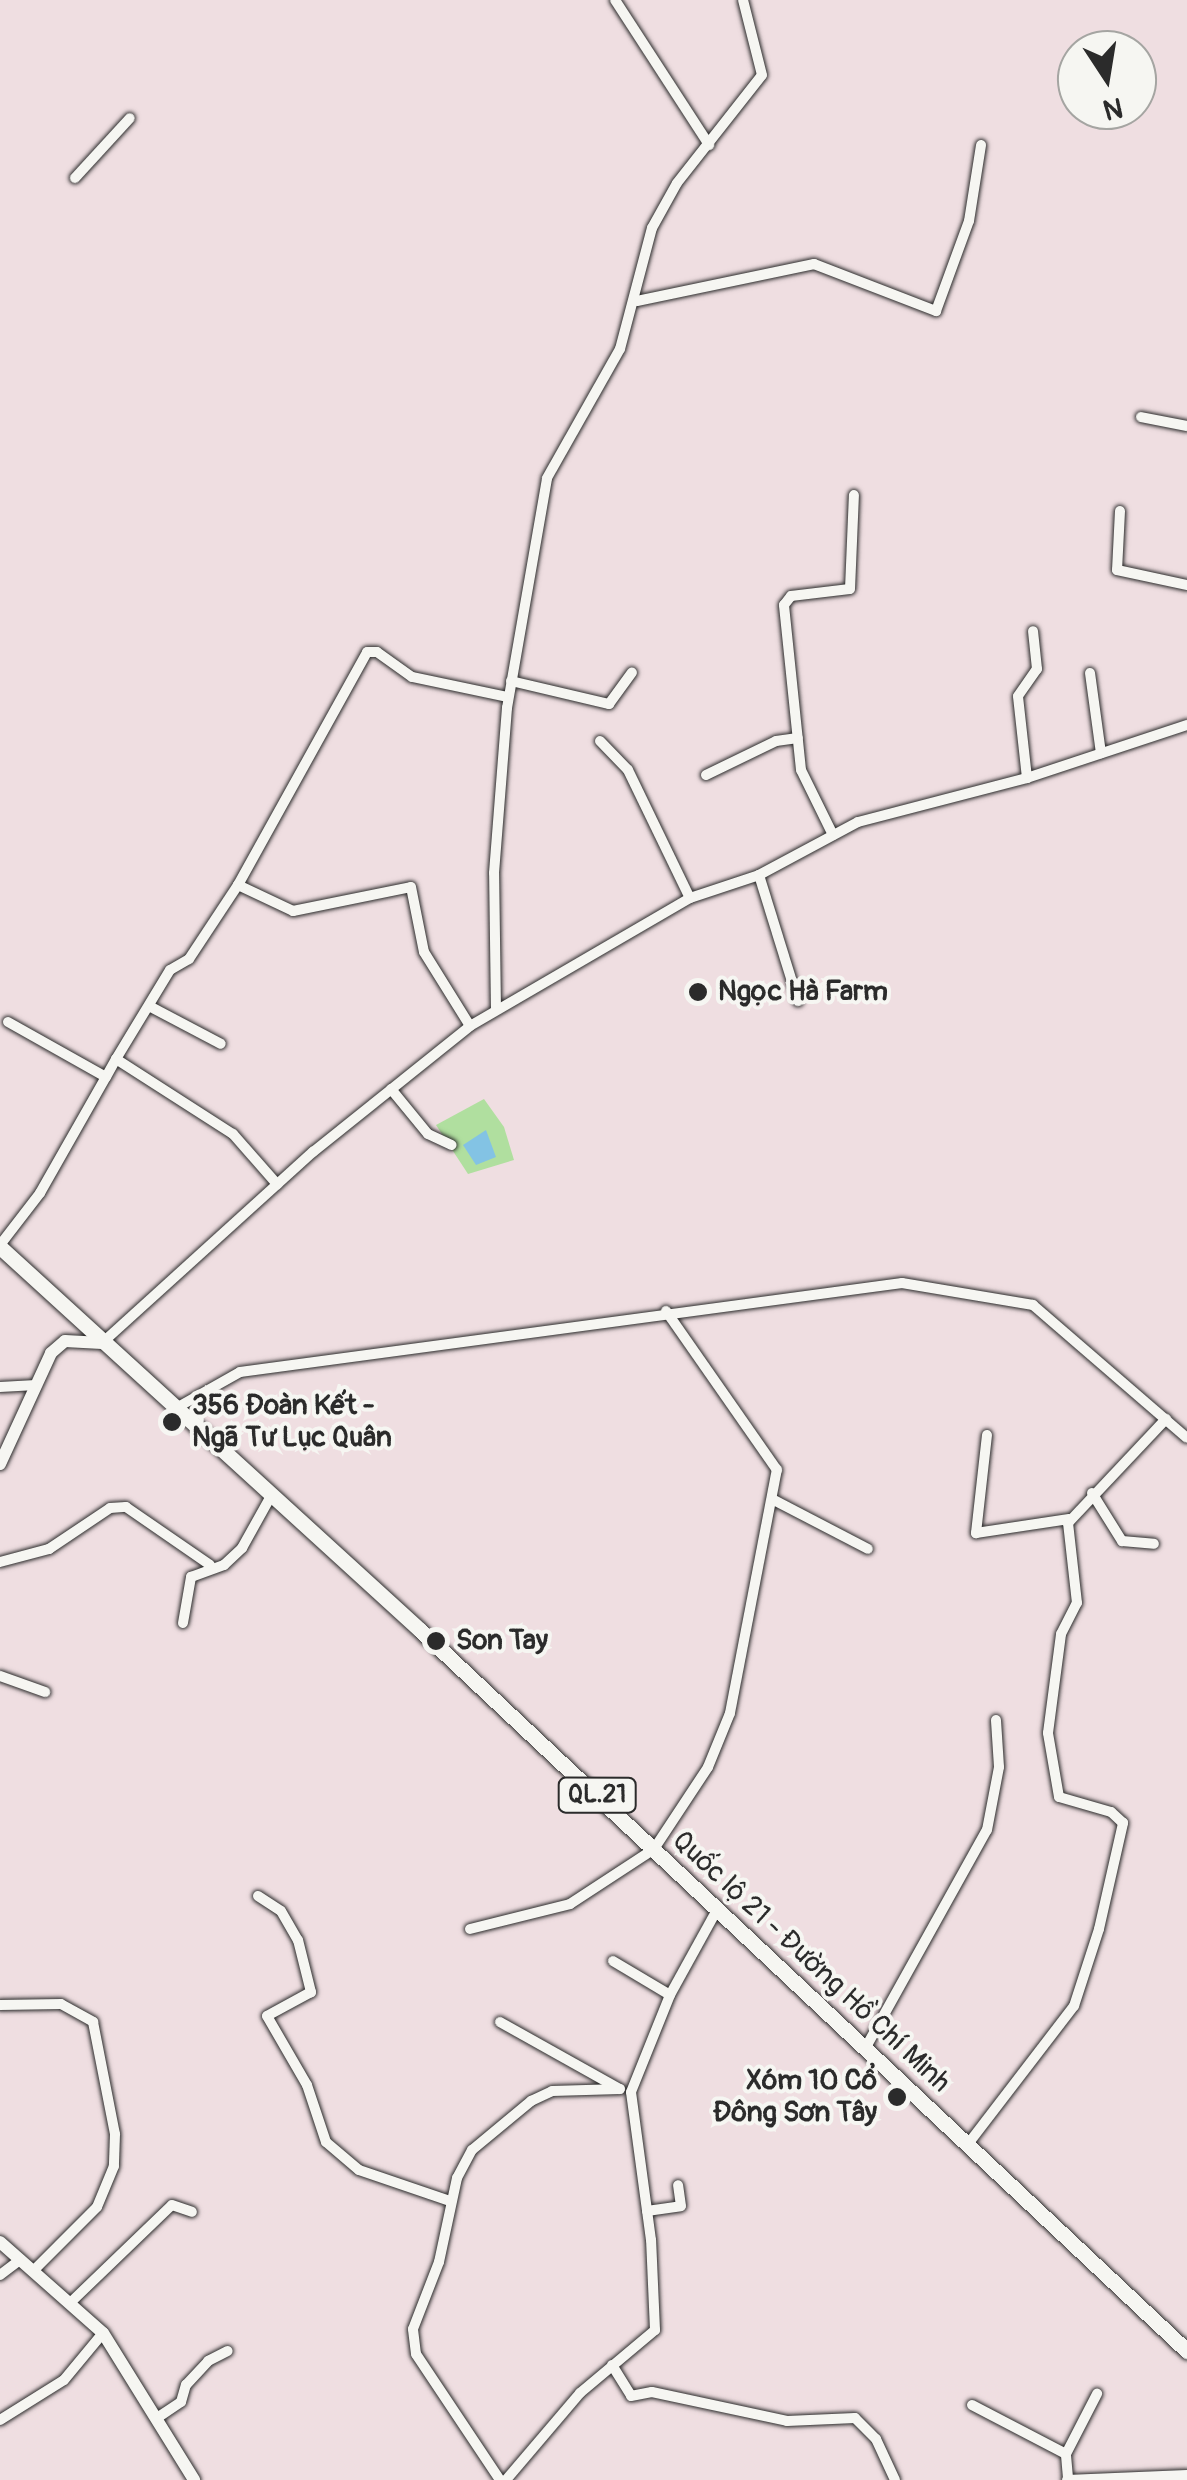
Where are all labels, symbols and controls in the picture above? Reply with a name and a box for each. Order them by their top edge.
north arrow [1057,30,1157,130]
text: N [1100,89,1126,127]
place label: Ngọc Hà Farm [718,975,888,1009]
marker: Ngọc Hà Farm [687,981,709,1003]
place label: 356 Đoàn Kết - Ngã Tư Lục Quân [192,1389,392,1455]
marker: 356 Đoàn Kết - Ngã Tư Lục Quân [161,1411,183,1433]
place label: Son Tay [456,1624,548,1658]
marker: Son Tay [425,1630,447,1652]
road number: QL.21 [557,1775,637,1815]
street label: Quốc lộ 21 - Đường Hồ Chí Minh [665,1824,957,2100]
place label: Xóm 10 Cổ Đông Sơn Tây [713,2064,877,2130]
marker: Xóm 10 Cổ Đông Sơn Tây [886,2086,908,2108]

